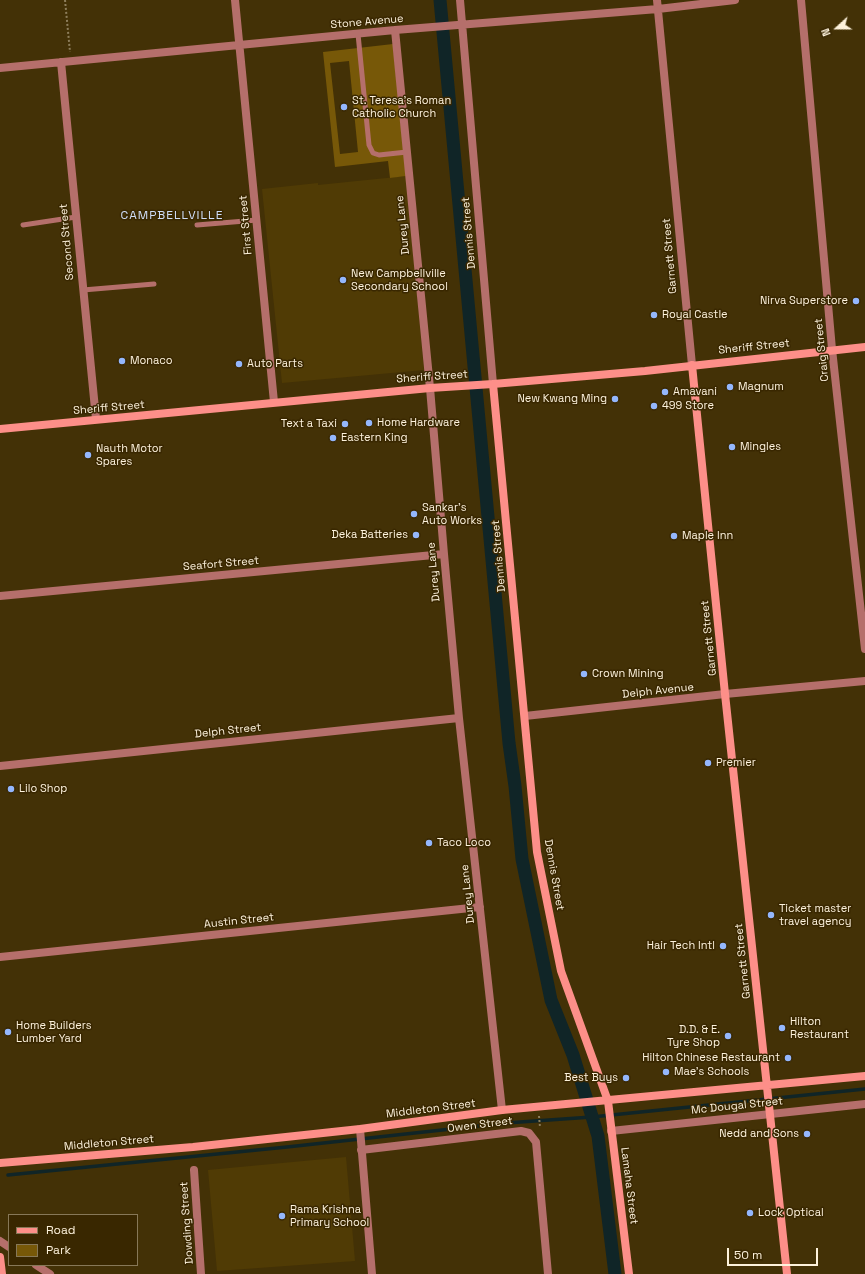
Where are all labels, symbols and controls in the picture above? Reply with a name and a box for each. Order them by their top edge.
north arrow [817,8,857,48]
street label: Stone Avenue [330,12,404,32]
text: N [818,26,834,38]
place label: St. Teresa's Roman Catholic Church [352,94,451,120]
marker: St. Teresa's Roman Catholic Church [339,102,349,112]
street label: First Street [237,195,255,255]
street label: Durey Lane [393,195,413,255]
street label: Dennis Street [459,196,479,270]
street label: Second Street [57,203,77,281]
district label: CAMPBELLVILLE [121,209,223,223]
street label: Garnett Street [660,218,680,294]
place label: New Campbellville Secondary School [351,267,448,293]
marker: New Campbellville Secondary School [338,275,348,285]
place label: Nirva Superstore [760,294,848,308]
marker: Nirva Superstore [851,296,861,306]
place label: Royal Castle [662,308,728,322]
marker: Royal Castle [649,310,659,320]
street label: Craig Street [812,318,832,382]
street label: Sheriff Street [718,337,790,357]
place label: Monaco [130,354,173,368]
marker: Monaco [117,356,127,366]
place label: Auto Parts [247,357,303,371]
marker: Auto Parts [234,359,244,369]
street label: Sheriff Street [396,368,468,386]
place label: Magnum [738,380,784,394]
marker: Magnum [725,382,735,392]
place label: Amavani [673,385,717,399]
marker: Amavani [660,387,670,397]
place label: New Kwang Ming [517,392,607,406]
marker: New Kwang Ming [610,394,620,404]
street label: Sheriff Street [73,398,145,418]
place label: 499 Store [662,399,714,413]
marker: 499 Store [649,401,659,411]
place label: Home Hardware [377,416,460,430]
place label: Text a Taxi [281,417,337,431]
marker: Home Hardware [364,418,374,428]
marker: Text a Taxi [340,419,350,429]
place label: Eastern King [341,431,407,445]
marker: Eastern King [328,433,338,443]
place label: Mingles [740,440,781,454]
place label: Nauth Motor Spares [96,442,163,468]
marker: Mingles [727,442,737,452]
marker: Nauth Motor Spares [83,450,93,460]
place label: Sankar's Auto Works [422,501,482,527]
marker: Sankar's Auto Works [409,509,419,519]
street label: Dennis Street [489,519,509,593]
place label: Deka Batteries [331,528,408,542]
place label: Maple Inn [682,529,733,543]
marker: Deka Batteries [411,530,421,540]
marker: Maple Inn [669,531,679,541]
street label: Durey Lane [425,542,443,602]
street label: Seafort Street [182,554,260,574]
street label: Garnett Street [698,599,720,677]
place label: Crown Mining [592,667,664,681]
marker: Crown Mining [579,669,589,679]
street label: Delph Avenue [622,681,694,701]
street label: Delph Street [194,721,262,741]
place label: Premier [716,756,756,770]
marker: Premier [703,758,713,768]
place label: Lilo Shop [19,782,67,796]
marker: Lilo Shop [6,784,16,794]
place label: Taco Loco [437,836,491,850]
marker: Taco Loco [424,838,434,848]
street label: Dennis Street [541,838,567,912]
street label: Durey Lane [458,864,478,924]
place label: Ticket master travel agency [779,902,852,928]
marker: Ticket master travel agency [766,910,776,920]
street label: Austin Street [203,911,275,931]
street label: Garnett Street [732,922,754,1000]
place label: Hair Tech Intl [647,939,715,953]
marker: Hair Tech Intl [718,941,728,951]
place label: Hilton Restaurant [790,1015,849,1041]
place label: Home Builders Lumber Yard [16,1019,92,1045]
place label: D.D. & E. Tyre Shop [667,1023,720,1049]
marker: Hilton Restaurant [777,1023,787,1033]
marker: Home Builders Lumber Yard [3,1027,13,1037]
marker: D.D. & E. Tyre Shop [723,1031,733,1041]
place label: Hilton Chinese Restaurant [642,1051,780,1065]
marker: Hilton Chinese Restaurant [783,1053,793,1063]
place label: Mae's Schools [674,1065,749,1079]
marker: Mae's Schools [661,1067,671,1077]
place label: Best Buys [564,1071,618,1085]
marker: Best Buys [621,1073,631,1083]
street label: Mc Dougal Street [690,1095,784,1117]
street label: Middleton Street [385,1097,477,1121]
street label: Owen Street [447,1114,513,1136]
place label: Nedd and Sons [719,1127,799,1141]
marker: Nedd and Sons [802,1129,812,1139]
street label: Middleton Street [63,1132,155,1154]
street label: Lamaha Street [618,1147,640,1225]
street label: Dowding Street [178,1181,196,1265]
place label: Rama Krishna Primary School [290,1203,369,1229]
place label: Lock Optical [758,1206,824,1220]
marker: Lock Optical [745,1208,755,1218]
marker: Rama Krishna Primary School [277,1211,287,1221]
legend [8,1214,138,1266]
text: Road [46,1222,75,1238]
scale bar [729,1240,820,1266]
text: Park [46,1242,71,1258]
text: 50 m [734,1247,762,1263]

